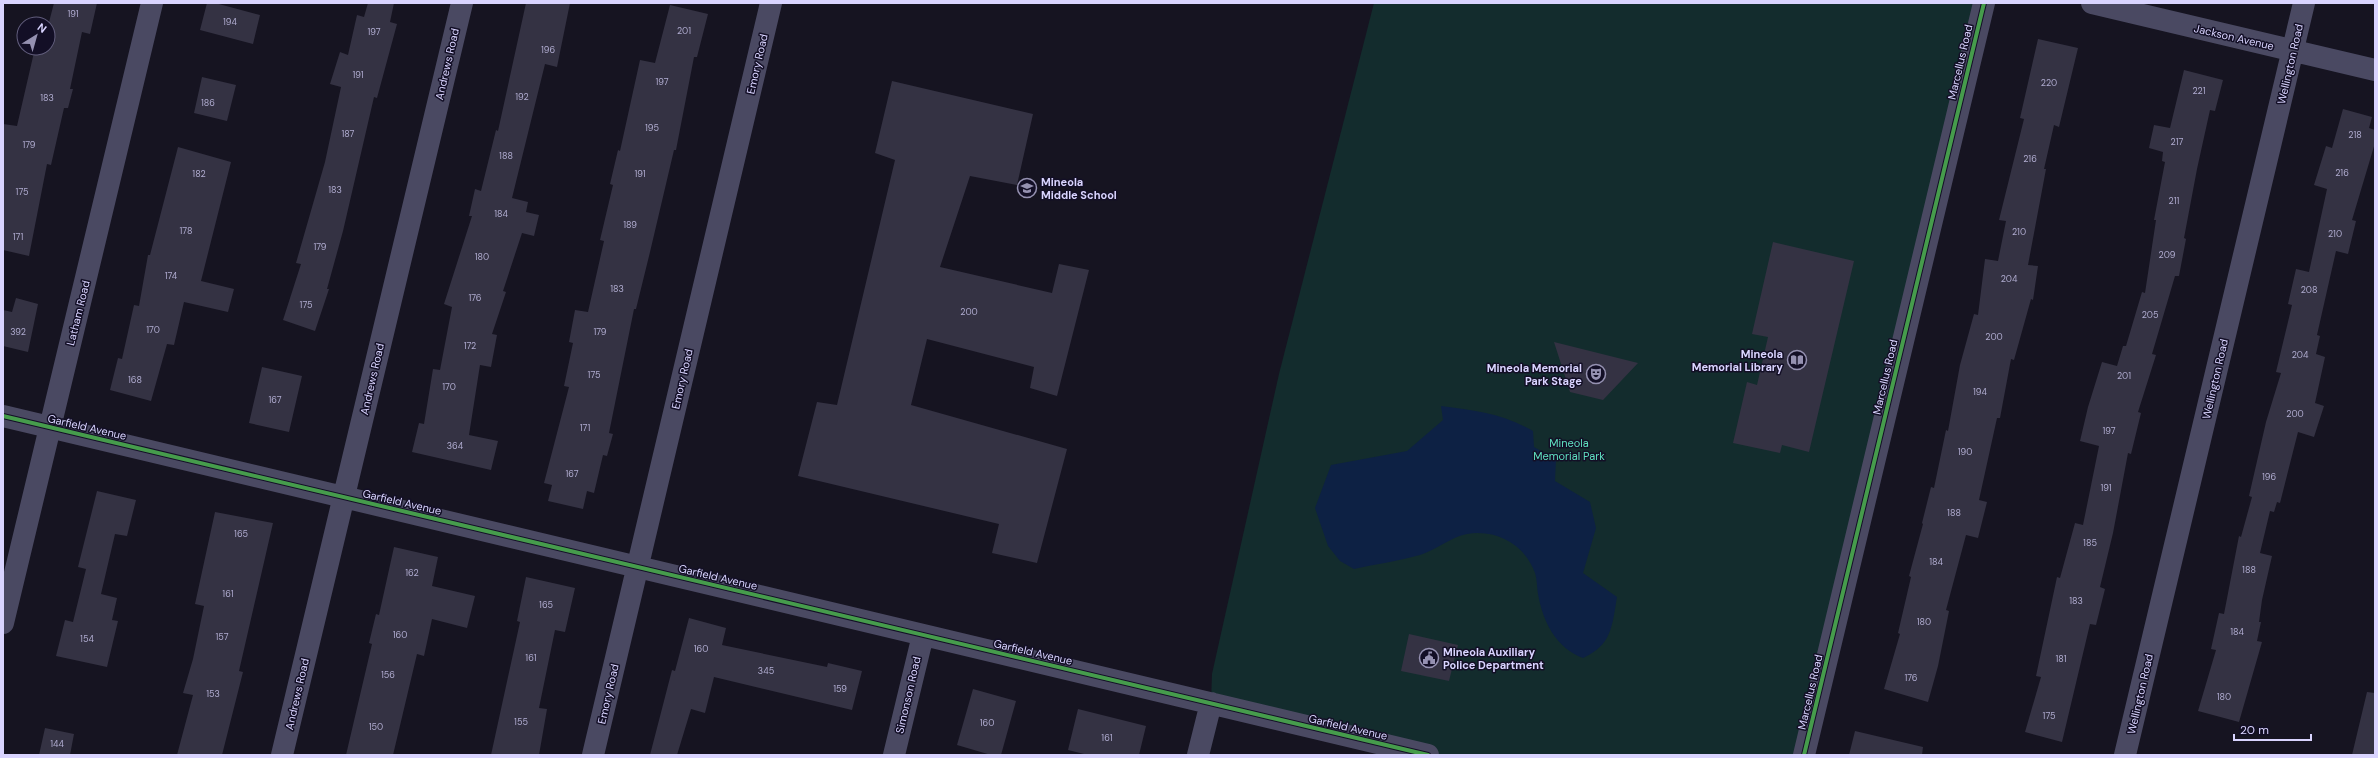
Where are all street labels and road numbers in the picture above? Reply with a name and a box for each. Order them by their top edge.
street label: Jackson Avenue [2193,21,2275,53]
street label: Wellington Road [2274,22,2306,105]
street label: Marcellus Road [1945,23,1975,101]
street label: Andrews Road [432,27,462,101]
street label: Emory Road [743,32,771,95]
street label: Latham Road [63,279,93,347]
street label: Wellington Road [2199,337,2231,420]
street label: Marcellus Road [1870,338,1900,416]
street label: Andrews Road [357,342,387,416]
street label: Emory Road [668,347,696,410]
street label: Garfield Avenue [46,411,128,443]
street label: Garfield Avenue [361,486,443,518]
street label: Garfield Avenue [677,561,759,593]
street label: Garfield Avenue [992,636,1074,668]
street label: Wellington Road [2124,652,2156,735]
street label: Marcellus Road [1795,653,1825,731]
street label: Simonson Road [892,655,924,735]
street label: Andrews Road [282,657,312,731]
street label: Emory Road [594,662,622,725]
street label: Garfield Avenue [1307,711,1389,743]

